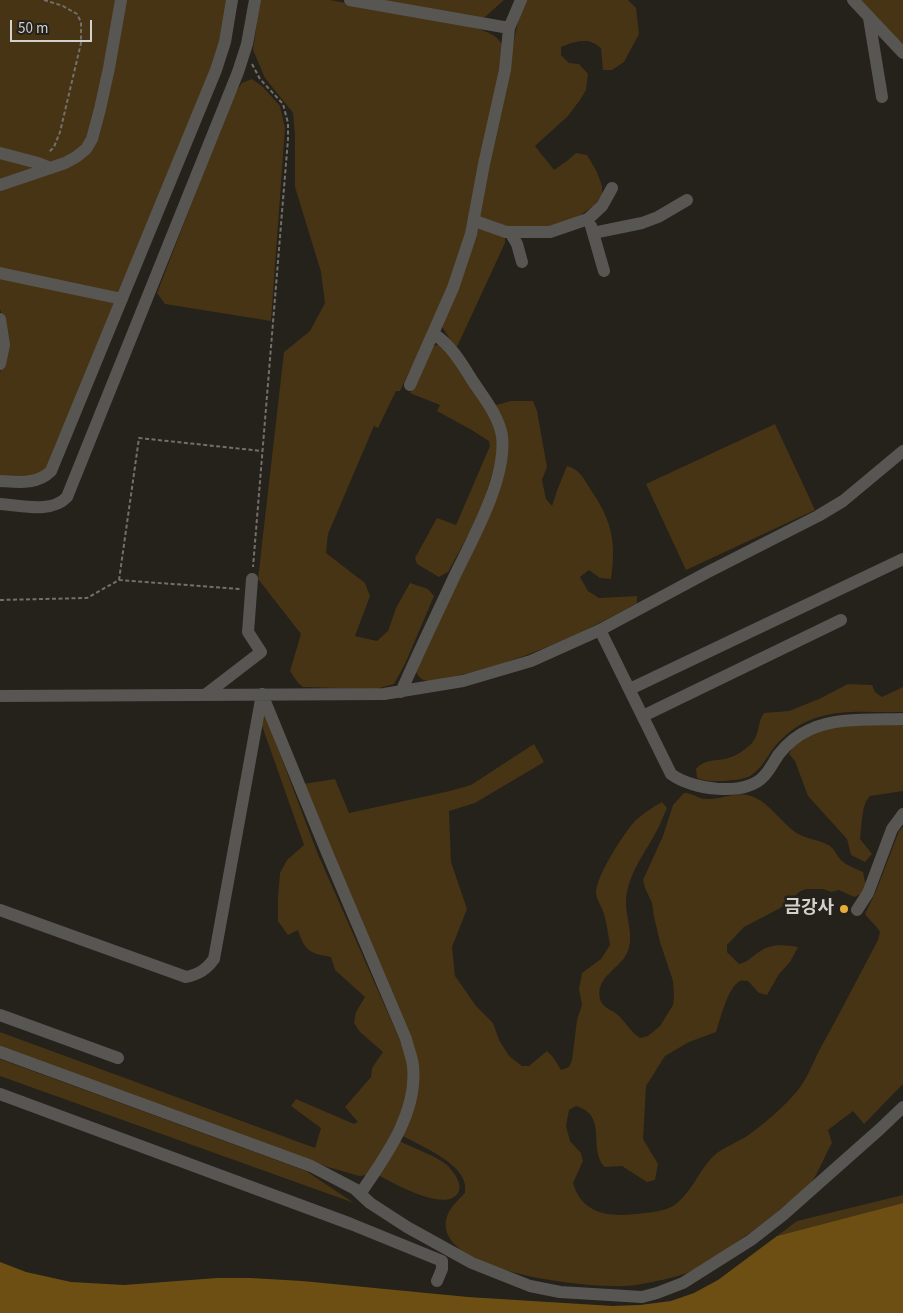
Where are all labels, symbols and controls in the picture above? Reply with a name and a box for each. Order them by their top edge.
scale bar [12,10,95,42]
text: 50 m [18,18,48,39]
place label: 금강사 [784,898,834,920]
marker: 금강사 [838,903,850,915]

